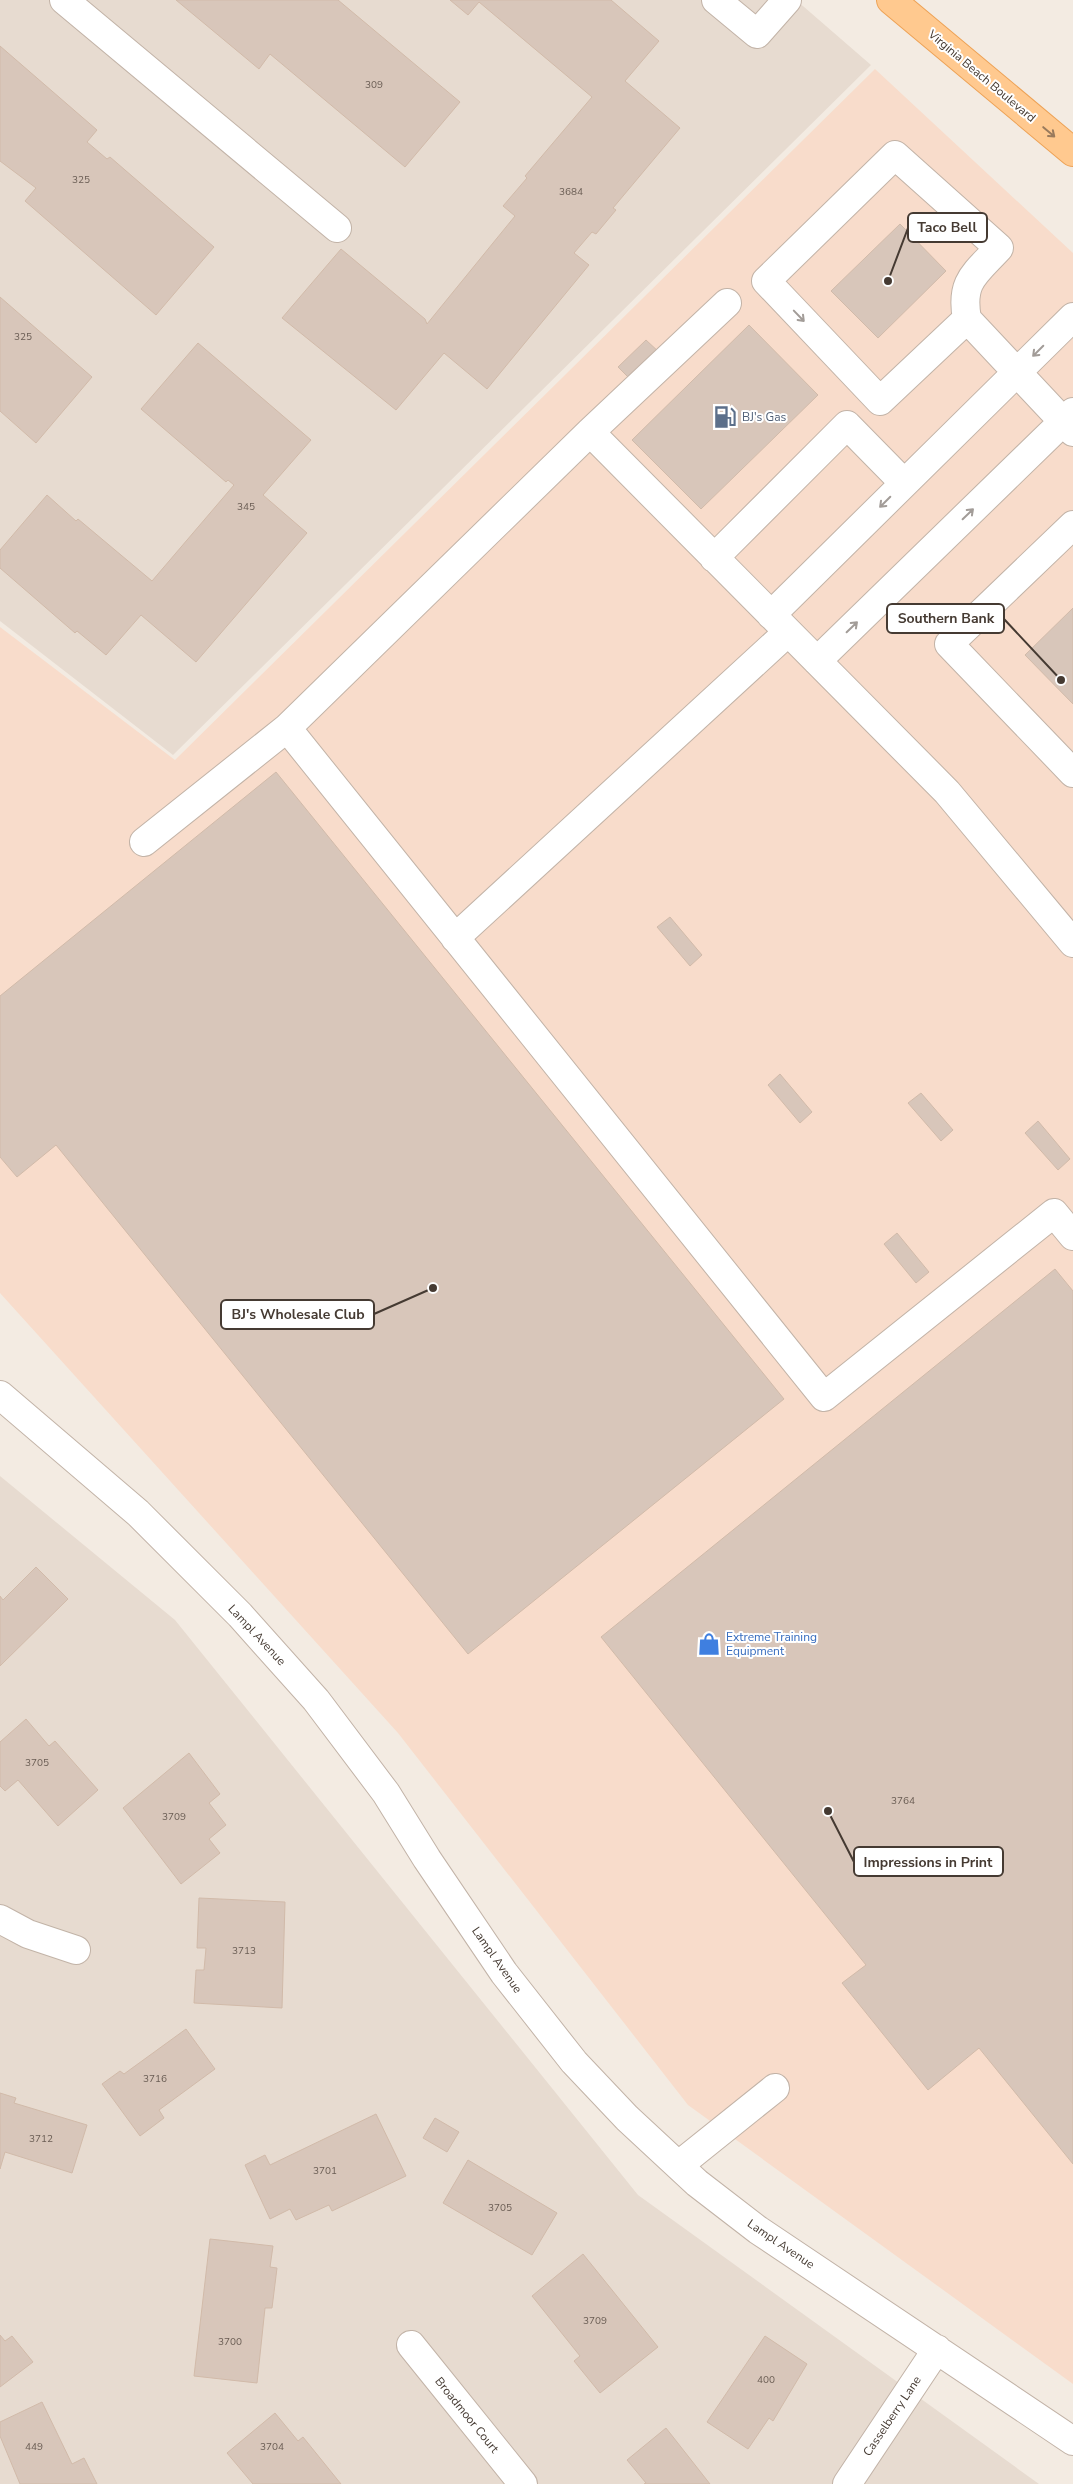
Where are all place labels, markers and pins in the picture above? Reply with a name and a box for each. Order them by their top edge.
callout: Taco Bell [908,213,987,242]
fuel station icon: BJ's Gas [712,404,738,430]
place label: BJ's Gas [742,409,786,425]
callout: Southern Bank [887,604,1004,633]
callout: BJ's Wholesale Club [221,1300,374,1329]
place label: Extreme Training Equipment [726,1629,817,1659]
shop icon: Extreme Training Equipment [696,1631,722,1657]
callout: Impressions in Print [854,1847,1003,1876]

